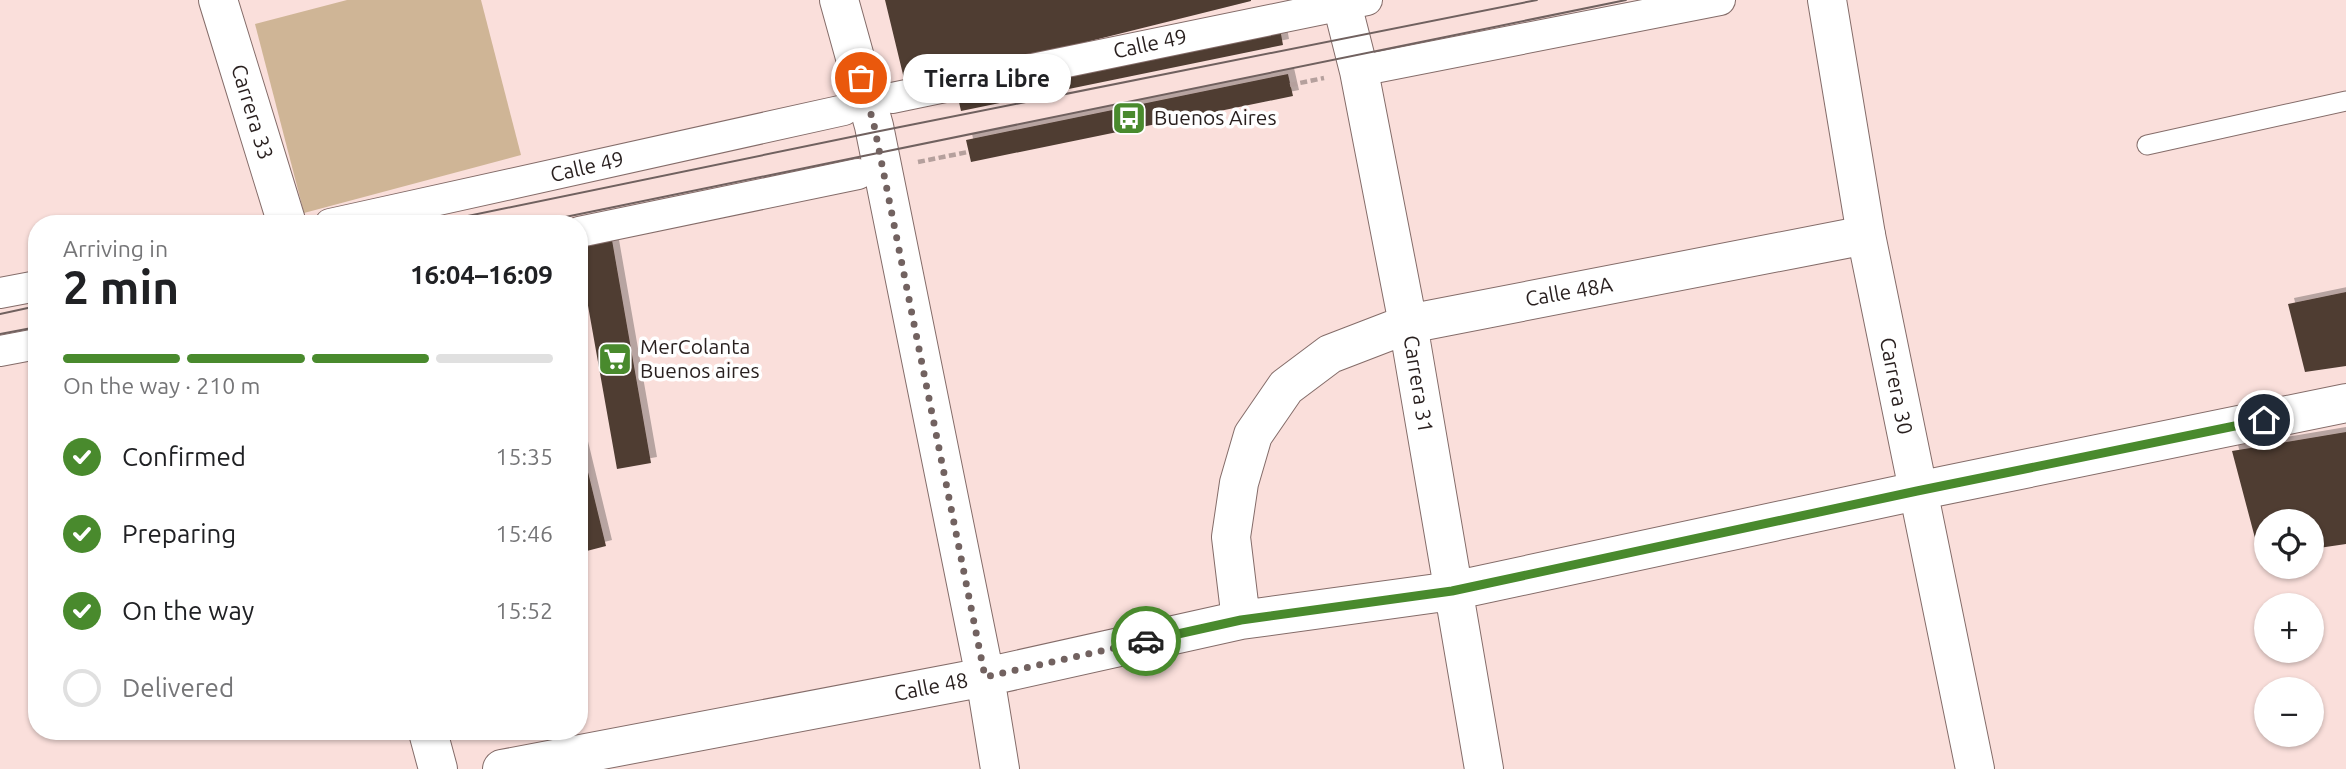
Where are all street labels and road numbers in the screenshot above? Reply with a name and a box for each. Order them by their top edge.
street label: Calle 49 [1111,24,1189,63]
street label: Carrera 33 [227,61,279,162]
street label: Calle 49 [548,146,626,186]
street label: Calle 48A [1523,271,1615,311]
street label: Carrera 31 [1399,333,1439,434]
street label: Carrera 30 [1876,335,1918,436]
street label: Calle 48 [892,667,970,705]

